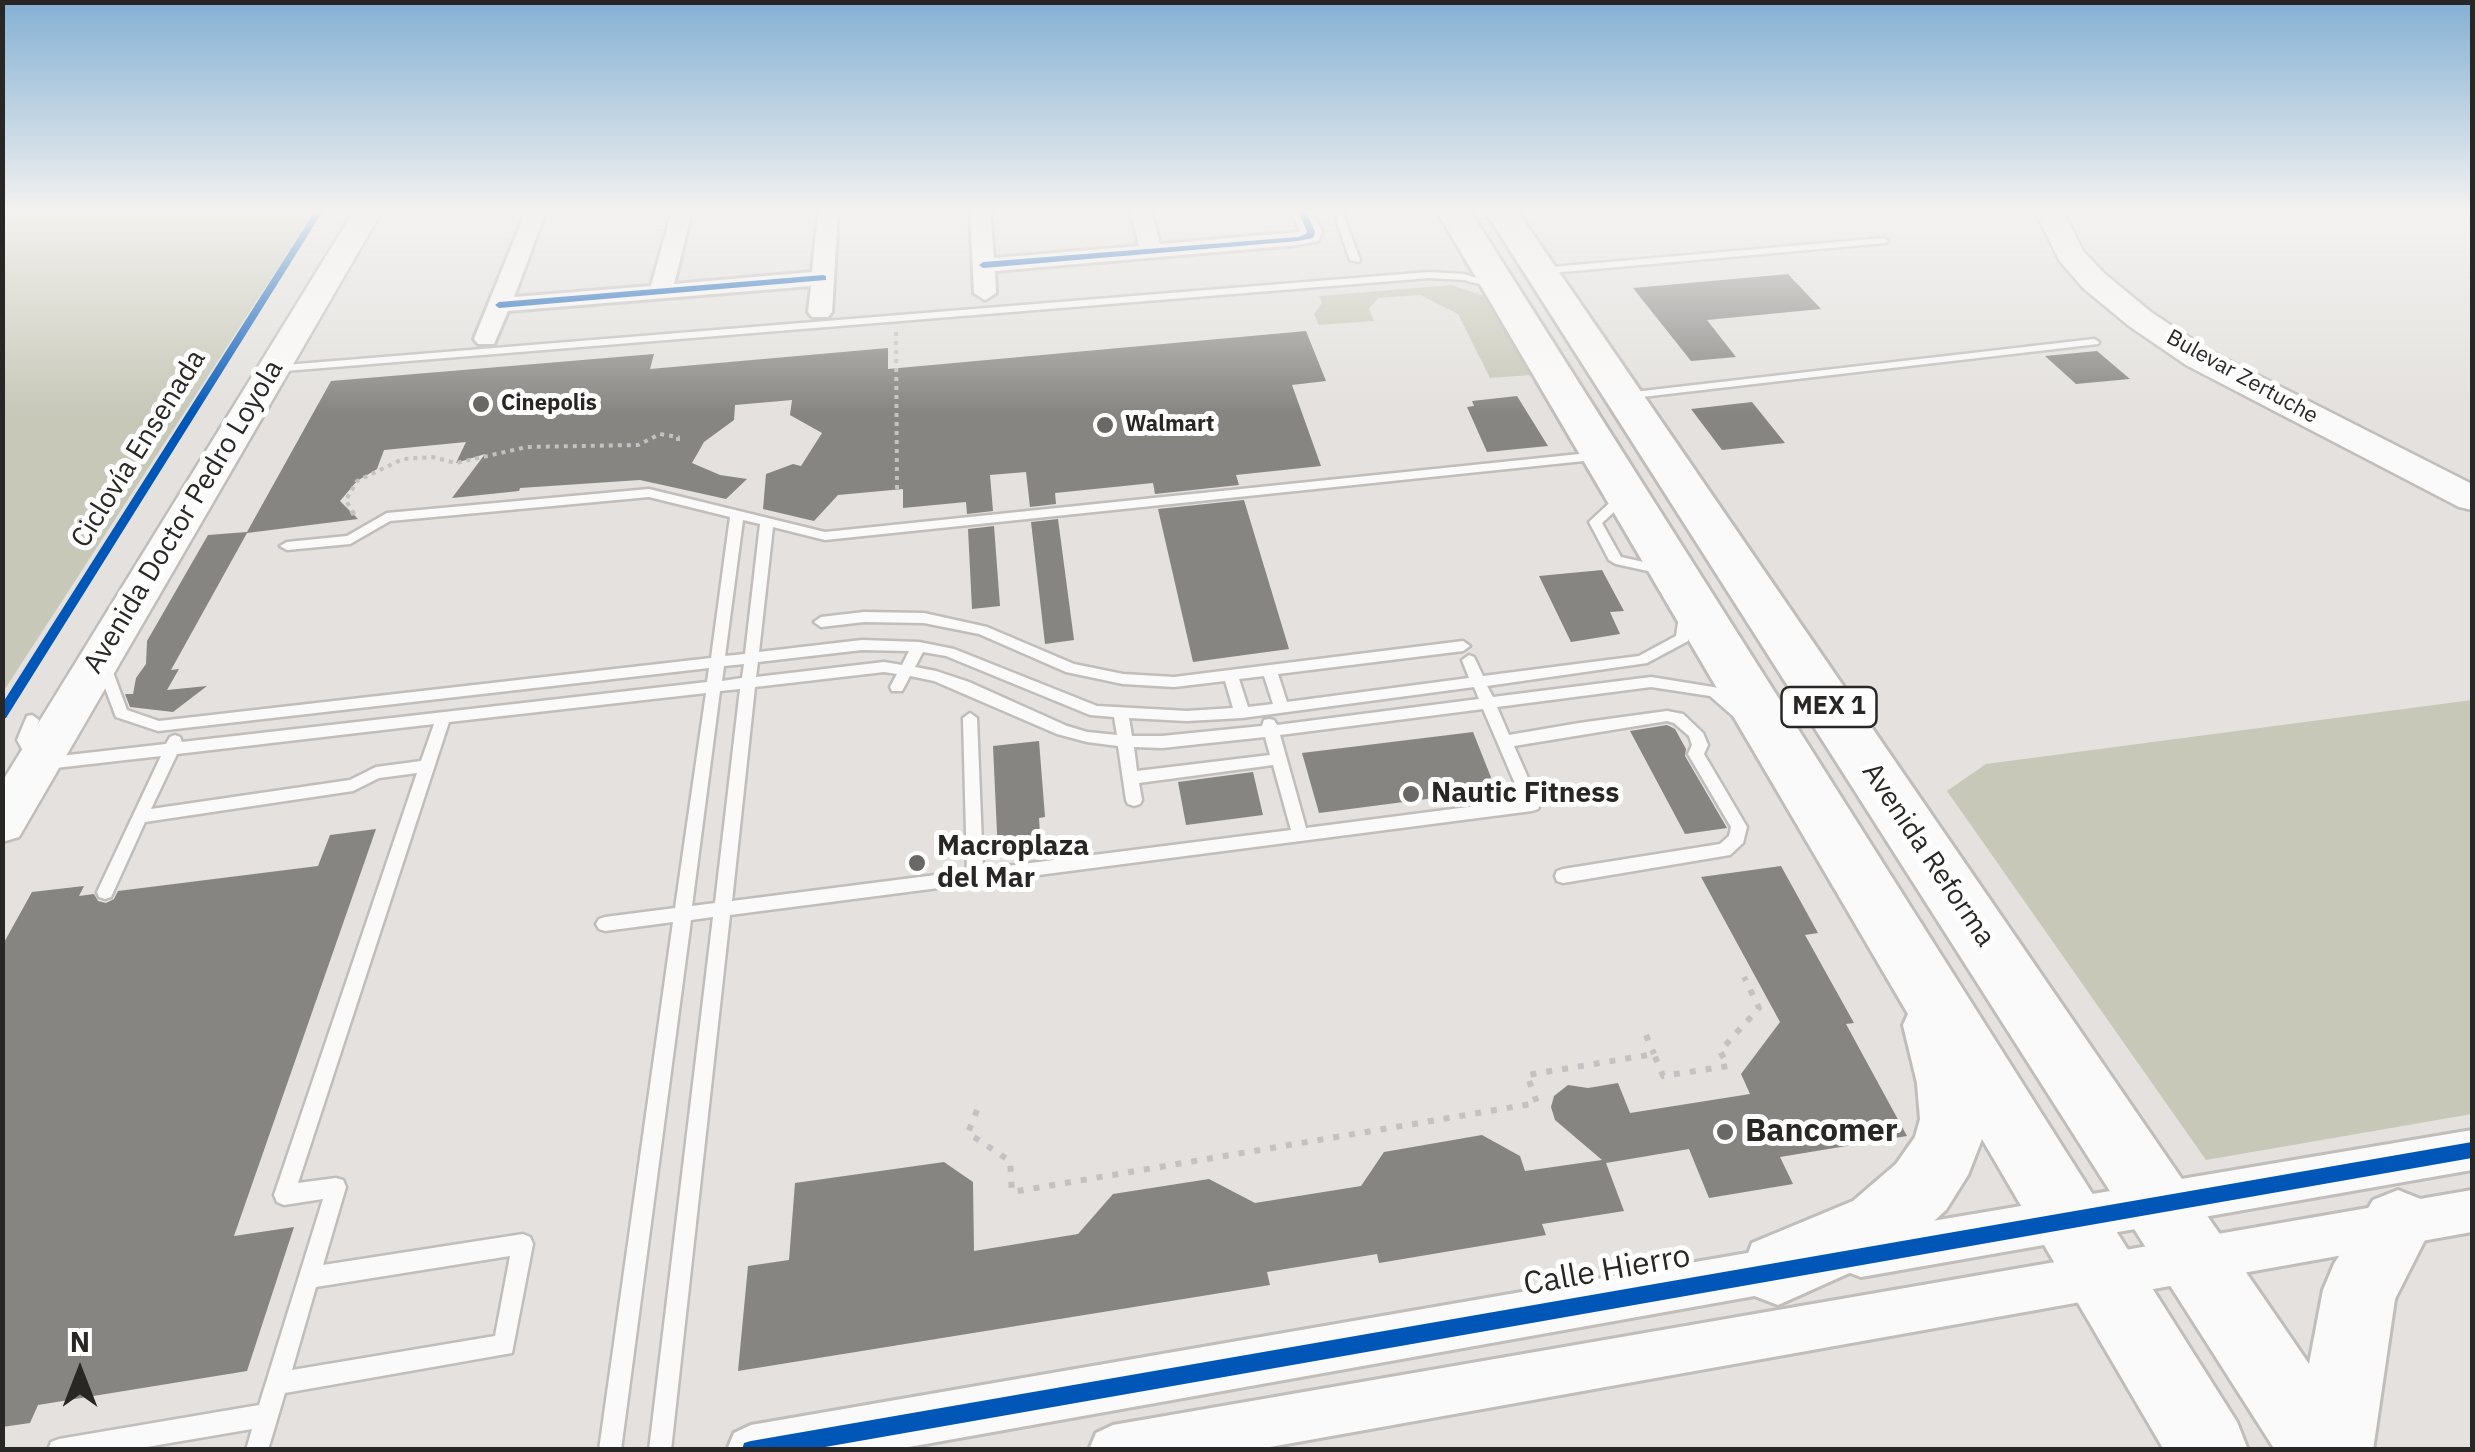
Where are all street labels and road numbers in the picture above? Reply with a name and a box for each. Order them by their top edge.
street label: Bulevar Zertuche [2162,324,2322,430]
street label: Ciclovía Ensenada [65,344,213,554]
street label: Avenida Doctor Pedro Loyola [77,354,291,680]
road number: MEX 1 [1782,687,1876,727]
street label: Avenida Reforma [1854,757,2002,953]
street label: Calle Hierro [1521,1237,1693,1305]

